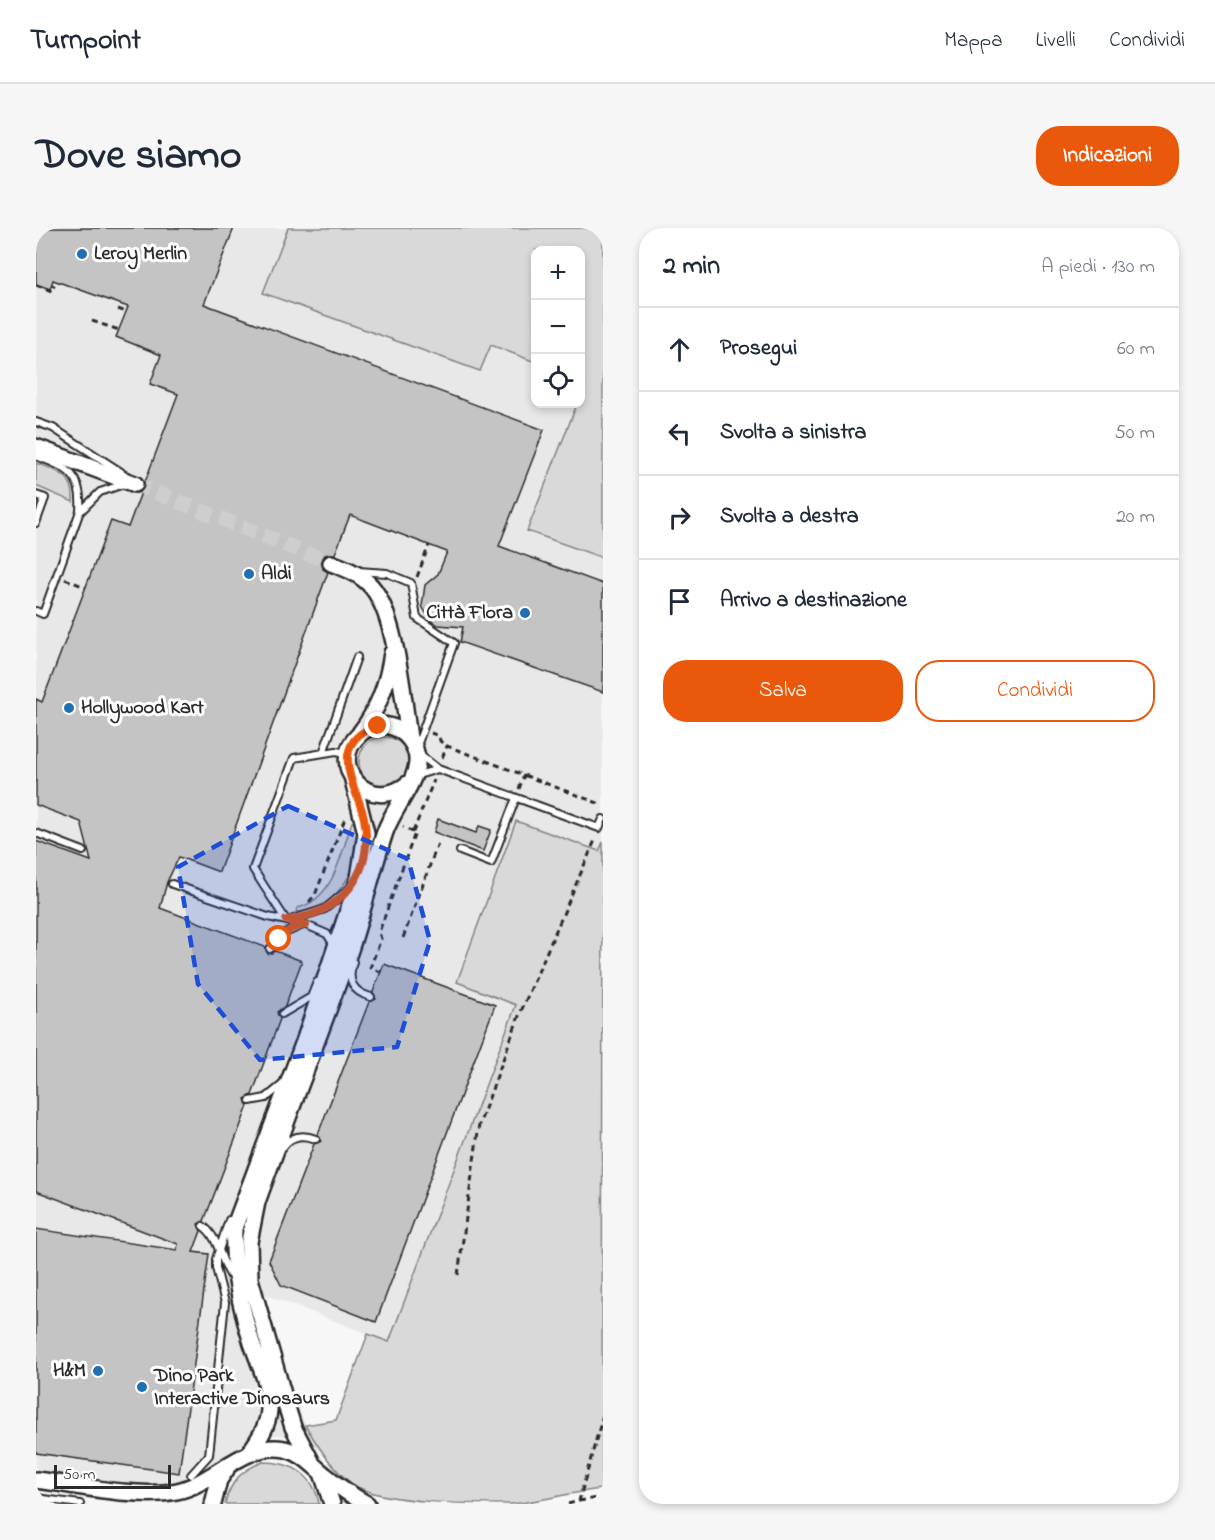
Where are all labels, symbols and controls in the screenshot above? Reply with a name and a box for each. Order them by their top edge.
text: Turnpoint [30,21,141,62]
text: Mappa [944,26,1003,56]
text: Livelli [1036,26,1076,56]
text: Condividi [1109,26,1185,56]
text: Dove siamo [36,126,242,187]
button: Indicazioni [1036,126,1179,186]
place label: Leroy Merlin [94,240,187,270]
map controls [531,246,585,408]
button: + [531,246,585,300]
marker: Leroy Merlin [75,247,89,261]
text: 2 min [663,248,720,286]
text: A piedi · 130 m [1041,253,1155,282]
button: − [531,300,585,354]
icon: ahead [663,333,696,366]
text: Prosegui [720,333,797,365]
text: 60 m [1117,335,1155,364]
button: locate [531,354,585,408]
icon: left [663,417,696,450]
text: Svolta a sinistra [720,417,867,449]
text: 50 m [1114,419,1155,448]
icon: right [663,501,696,534]
text: Svolta a destra [720,501,859,533]
text: 20 m [1116,503,1155,532]
place label: Aldi [261,560,292,589]
marker: Aldi [242,567,256,581]
icon: arrive [663,585,696,618]
text: Arrivo a destinazione [720,585,907,617]
place label: Città Flora [426,599,513,628]
marker: Città Flora [518,606,532,620]
button: Salva [663,660,903,722]
button: Condividi [915,660,1155,722]
place label: Hollywood Kart [81,694,204,724]
marker: Hollywood Kart [62,701,76,715]
route end [364,712,390,738]
route start [265,925,291,951]
place label: H&M [53,1357,86,1386]
place label: Dino Park Interactive Dinosaurs [153,1362,330,1414]
marker: H&M [91,1364,105,1378]
marker: Dino Park Interactive Dinosaurs [135,1380,149,1394]
scale bar [54,1462,171,1490]
text: 50 m [63,1463,95,1487]

